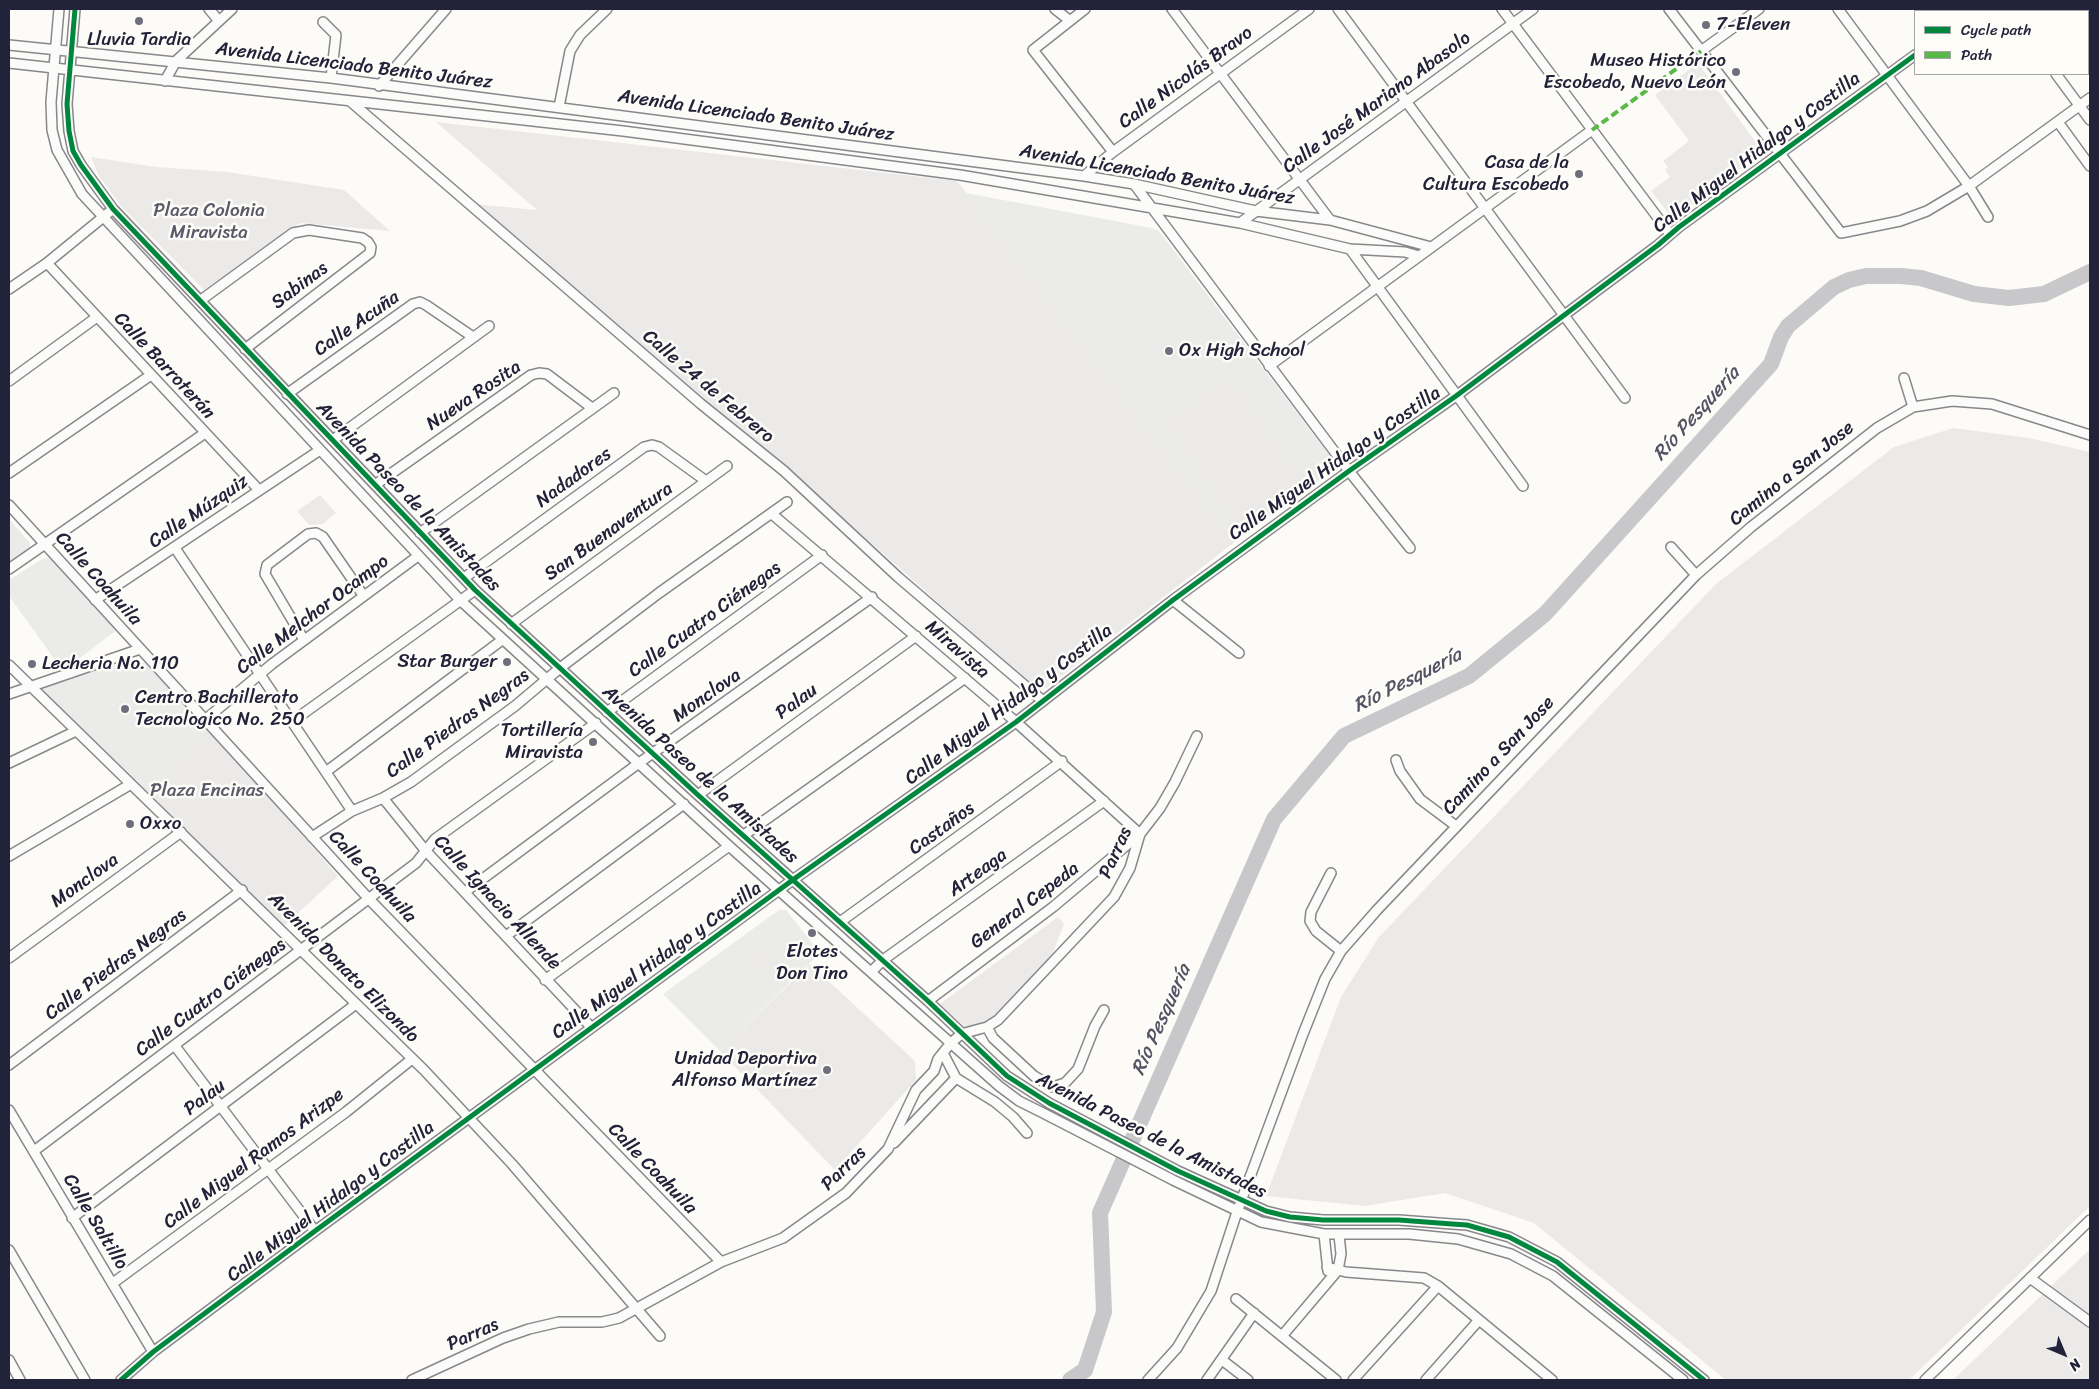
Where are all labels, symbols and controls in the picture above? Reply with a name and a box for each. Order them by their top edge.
legend [1914,10,2089,75]
place label: 7-Eleven [1716,14,1790,36]
marker: Lluvia Tardia [133,15,145,27]
text: Cycle path [1961,17,2031,43]
marker: 7-Eleven [1700,19,1712,31]
street label: Calle Nicolás Bravo [1115,22,1257,134]
street label: Calle José Mariano Abasolo [1278,27,1476,179]
place label: Lluvia Tardia [87,29,191,51]
street label: Avenida Licenciado Benito Juárez [214,38,494,94]
text: Path [1961,42,1992,68]
place label: Museo Histórico Escobedo, Nuevo León [1543,50,1726,94]
marker: Museo Histórico Escobedo, Nuevo León [1730,66,1742,78]
street label: Calle Miguel Hidalgo y Costilla [1649,68,1865,238]
street label: Avenida Licenciado Benito Juárez [617,85,895,147]
street label: Avenida Licenciado Benito Juárez [1018,140,1296,210]
place label: Casa de la Cultura Escobedo [1423,152,1569,196]
marker: Casa de la Cultura Escobedo [1573,168,1585,180]
park label: Plaza Colonia Miravista [153,200,265,244]
street label: Sabinas [267,257,333,315]
street label: Calle Acuña [310,286,404,362]
street label: Calle Barroterán [109,308,219,424]
street label: Calle 24 de Febrero [638,325,778,449]
place label: Ox High School [1179,340,1305,362]
marker: Ox High School [1163,345,1175,357]
street label: Nueva Rosita [422,356,526,436]
water label: Río Pesquería [1648,362,1746,466]
street label: Calle Miguel Hidalgo y Costilla [1225,382,1445,546]
street label: Avenida Paseo de la Amistades [311,397,505,597]
street label: Camino a San Jose [1725,417,1859,531]
street label: Nadadores [532,443,616,513]
street label: Calle Múzquiz [145,470,253,554]
street label: San Buenaventura [540,478,678,586]
street label: Calle Coahuila [50,527,146,631]
street label: Calle Melchor Ocampo [232,550,394,680]
street label: Calle Cuatro Ciénegas [624,557,786,683]
street label: Miravista [920,616,994,684]
street label: Calle Miguel Hidalgo y Costilla [901,620,1117,790]
water label: Río Pesquería [1350,643,1466,719]
place label: Star Burger [397,651,497,673]
place label: Lecheria No. 110 [42,653,179,675]
marker: Star Burger [501,656,513,668]
marker: Lecheria No. 110 [26,658,38,670]
street label: Calle Piedras Negras [382,664,534,784]
street label: Monclova [668,664,746,728]
street label: Palau [772,679,822,725]
street label: Avenida Paseo de la Amistades [597,681,803,869]
place label: Centro Bachillerato Tecnologico No. 250 [135,687,305,731]
street label: Camino a San Jose [1438,692,1560,820]
marker: Centro Bachillerato Tecnologico No. 250 [119,703,131,715]
place label: Tortillería Miravista [501,720,583,764]
marker: Tortillería Miravista [587,736,599,748]
park label: Plaza Encinas [150,780,264,802]
street label: Castaños [905,798,979,860]
place label: Oxxo [140,813,181,835]
marker: Oxxo [124,818,136,830]
street label: Parras [1095,824,1137,882]
street label: Calle Coahuila [323,826,421,928]
street label: Calle Ignacio Allende [429,831,565,975]
street label: Arteaga [944,844,1012,902]
street label: Monclova [47,849,123,913]
street label: General Cepeda [966,858,1084,954]
street label: Calle Miguel Hidalgo y Costilla [548,877,766,1045]
street label: Avenida Donato Elizondo [263,888,423,1048]
street label: Calle Piedras Negras [41,904,191,1026]
marker: Elotes Don Tino [806,927,818,939]
street label: Calle Cuatro Ciénegas [131,934,291,1062]
place label: Elotes Don Tino [776,941,848,985]
water label: Río Pesquería [1127,961,1197,1079]
place label: Unidad Deportiva Alfonso Martínez [672,1048,817,1092]
marker: Unidad Deportiva Alfonso Martínez [821,1064,833,1076]
street label: Avenida Paseo de la Amistades [1032,1068,1270,1204]
street label: Palau [180,1075,230,1121]
street label: Calle Miguel Ramos Arizpe [159,1084,349,1234]
street label: Calle Miguel Hidalgo y Costilla [223,1117,439,1287]
street label: Calle Coahuila [603,1119,701,1219]
street label: Parras [817,1142,871,1196]
street label: Calle Saltillo [58,1170,132,1274]
street label: Parras [444,1314,502,1356]
north arrow [2039,1329,2089,1379]
text: N [2063,1353,2087,1377]

